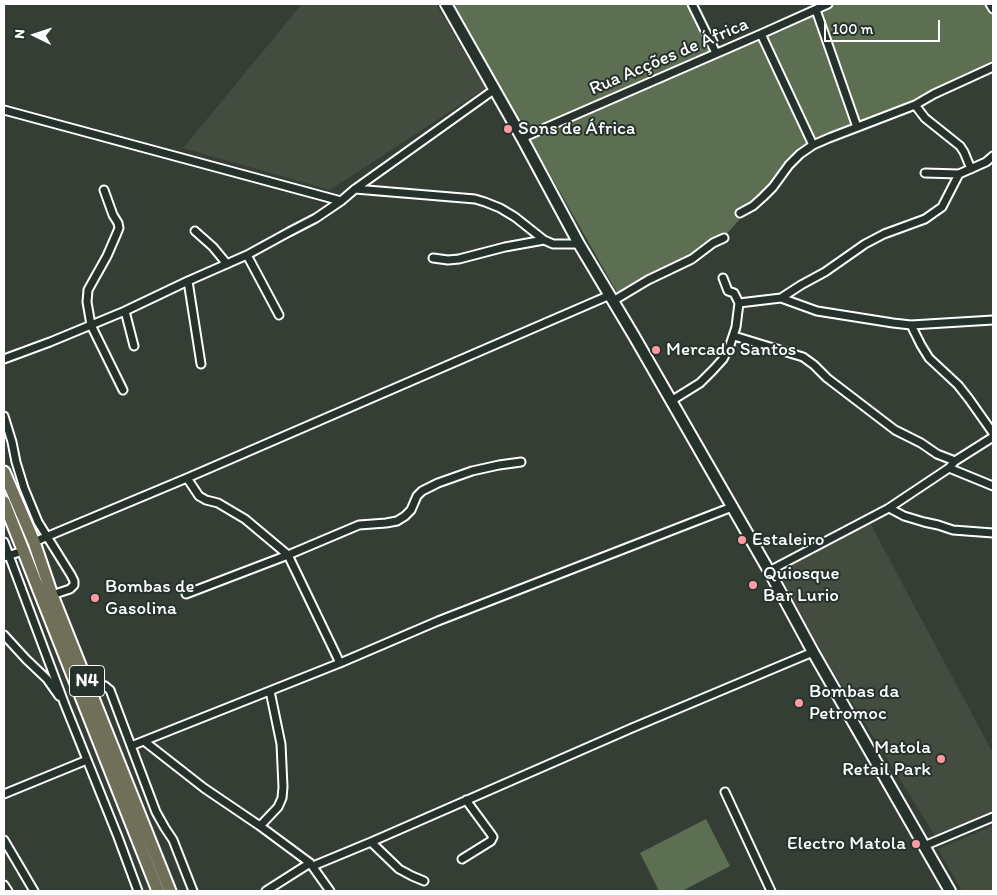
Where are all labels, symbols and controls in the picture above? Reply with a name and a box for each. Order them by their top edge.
north arrow [10,10,60,60]
scale bar [827,10,943,42]
street label: Rua Acções de África [586,13,752,101]
text: 100 m [832,20,873,38]
text: N [11,29,28,39]
place label: Sons de África [518,118,635,140]
marker: Sons de África [502,123,514,135]
place label: Mercado Santos [666,339,796,361]
marker: Mercado Santos [650,344,662,356]
place label: Estaleiro [752,529,824,551]
marker: Estaleiro [736,534,748,546]
place label: Quiosque Bar Lurio [763,563,839,607]
place label: Bombas de Gasolina [105,576,194,620]
marker: Quiosque Bar Lurio [747,579,759,591]
marker: Bombas de Gasolina [89,592,101,604]
road number: N4 [70,666,104,696]
place label: Bombas da Petromoc [809,681,899,725]
marker: Bombas da Petromoc [793,697,805,709]
place label: Matola Retail Park [842,737,931,781]
marker: Matola Retail Park [935,753,947,765]
place label: Electro Matola [787,833,906,855]
marker: Electro Matola [910,838,922,850]

